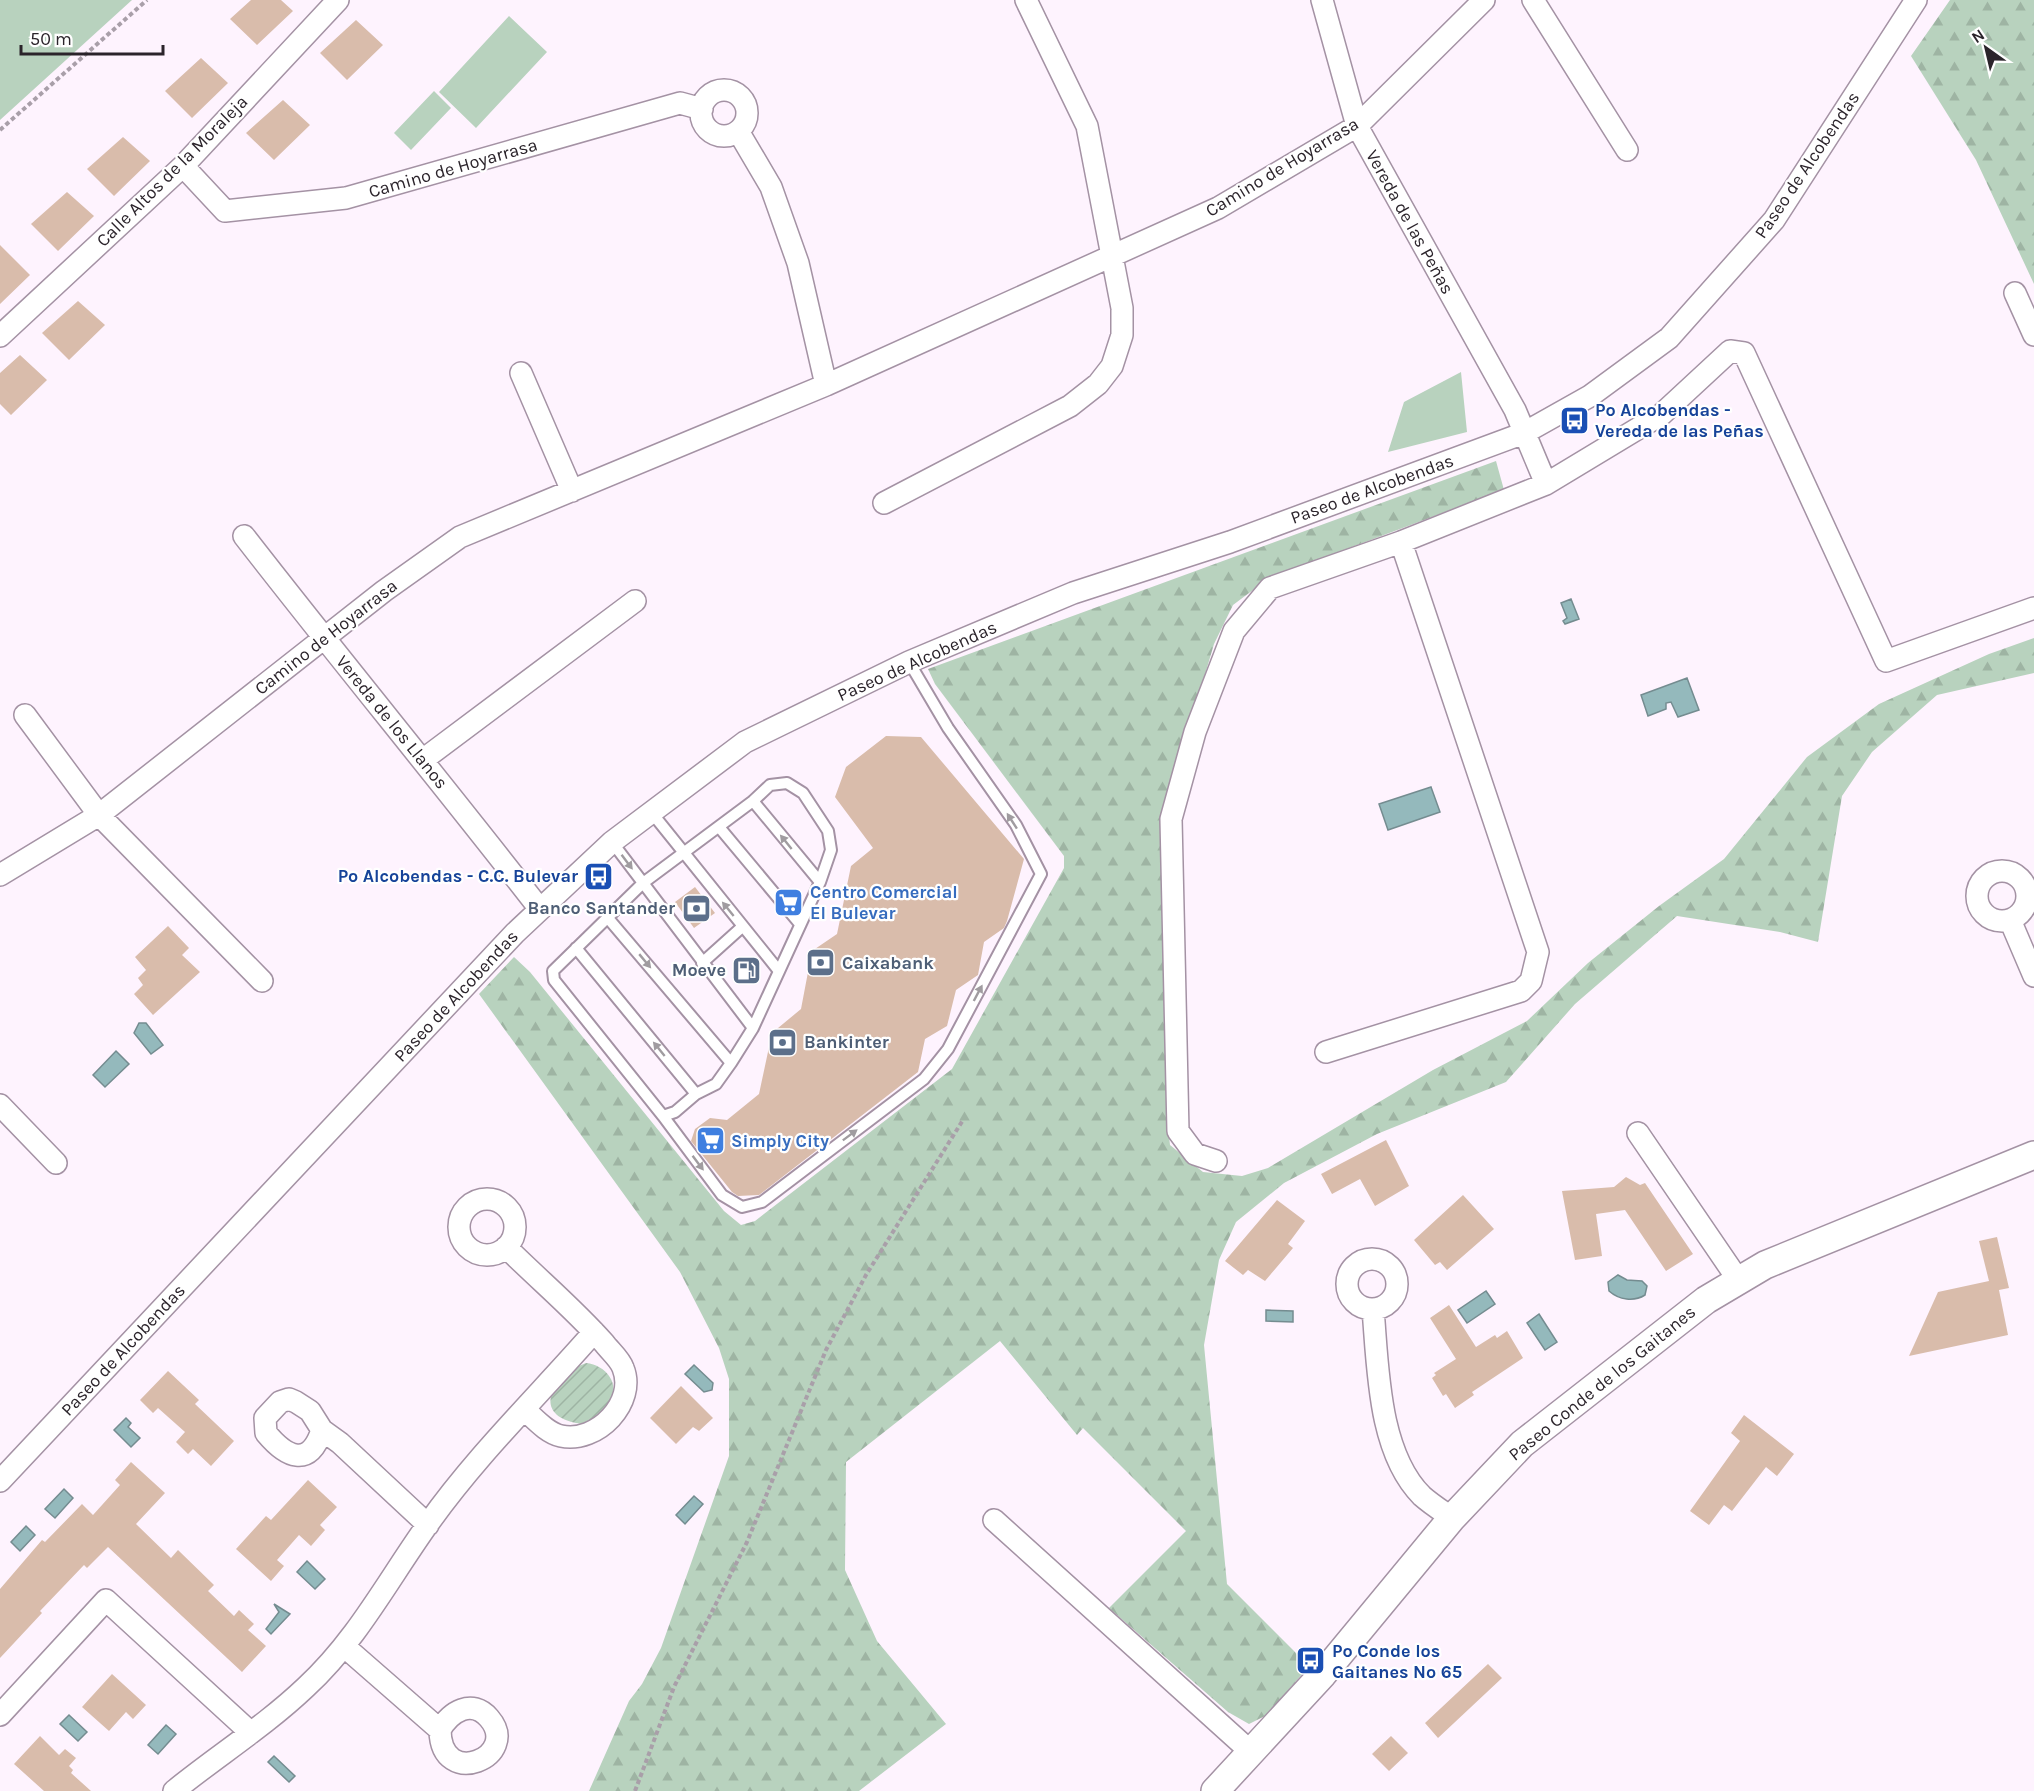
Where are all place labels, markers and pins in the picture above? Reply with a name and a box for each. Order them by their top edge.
place label: Pº Alcobendas - Vereda de las Peñas [1595,399,1764,442]
bus stop icon: Pº Alcobendas - Vereda de las Peñas [1558,404,1590,436]
bus stop icon: Pº Alcobendas - C.C. Bulevar [583,860,615,892]
place label: Pº Alcobendas - C.C. Bulevar [338,865,578,887]
place label: Centro Comercial El Bulevar [810,881,958,924]
supermarket icon: Centro Comercial El Bulevar [773,886,805,918]
bank icon: Banco Santander [680,892,712,924]
place label: Banco Santander [528,897,675,919]
bank icon: Caixabank [805,947,837,979]
place label: Caixabank [842,952,934,974]
fuel station icon: Moeve [731,954,763,986]
place label: Moeve [672,959,726,981]
bank icon: Bankinter [767,1026,799,1058]
place label: Bankinter [804,1031,889,1053]
supermarket icon: Simply City [694,1125,726,1157]
place label: Simply City [731,1130,829,1152]
place label: Pº Conde los Gaitanes Nº 65 [1332,1640,1462,1683]
bus stop icon: Pº Conde los Gaitanes Nº 65 [1295,1645,1327,1677]

